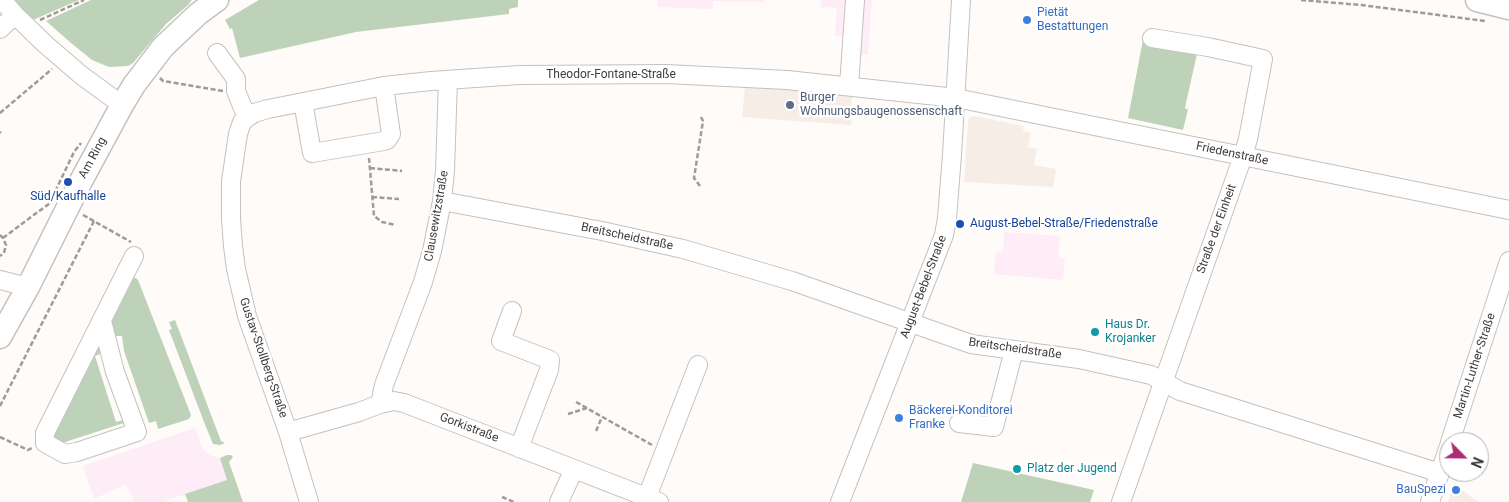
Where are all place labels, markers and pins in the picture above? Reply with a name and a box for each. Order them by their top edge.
place label: Pietät Bestattungen [1037,6,1108,34]
marker: Pietät Bestattungen [1021,14,1033,26]
place label: Burger Wohnungsbaugenossenschaft [800,91,962,119]
marker: Burger Wohnungsbaugenossenschaft [784,99,796,111]
marker: Süd/Kaufhalle [62,176,74,188]
place label: Süd/Kaufhalle [30,190,106,204]
place label: August-Bebel-Straße/Friedenstraße [970,217,1158,231]
marker: August-Bebel-Straße/Friedenstraße [954,218,966,230]
place label: Haus Dr. Krojanker [1105,318,1156,346]
marker: Haus Dr. Krojanker [1089,326,1101,338]
place label: Bäckerei-Konditorei Franke [909,404,1013,432]
marker: Bäckerei-Konditorei Franke [893,412,905,424]
place label: Platz der Jugend [1027,462,1117,476]
marker: Platz der Jugend [1011,463,1023,475]
place label: BauSpezi [1396,483,1446,497]
marker: BauSpezi [1450,484,1462,496]

